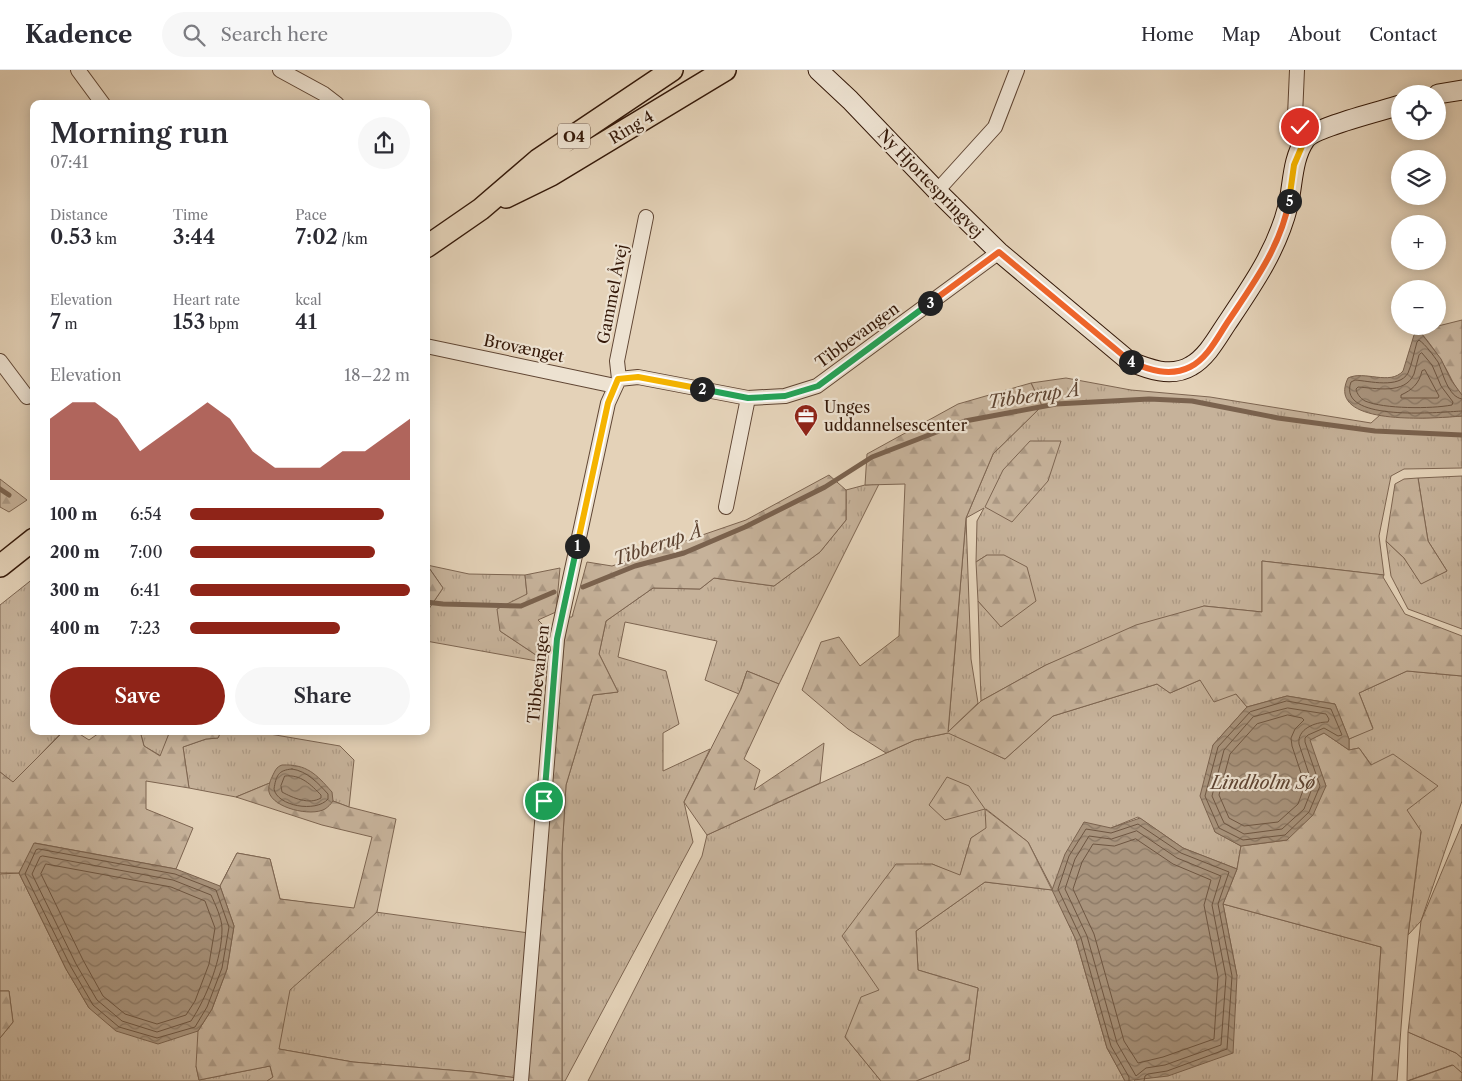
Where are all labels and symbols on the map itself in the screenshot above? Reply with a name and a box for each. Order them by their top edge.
street label: Ring 4 [605,106,657,148]
pin [1279,106,1321,148]
road number: O4 [558,124,590,148]
street label: Ny Hjortespringvej [874,124,988,242]
pin: 5 [1276,188,1302,214]
street label: Gammel Åvej [593,243,631,345]
pin: 3 [918,290,942,316]
street label: Tibbevangen [811,298,903,372]
street label: Brovænget [482,330,566,366]
pin: 4 [1118,350,1144,374]
pin: 2 [690,376,714,402]
water label: Tibberup Å [986,378,1082,413]
place label: Unges uddannelsescenter [824,397,967,435]
office icon: Unges uddannelsescenter [793,403,819,437]
water label: Tibberup Å [610,519,706,571]
pin: 1 [564,534,590,558]
street label: Tibbevangen [523,624,553,724]
water label: Lindholm Sø [1209,772,1316,794]
pin [523,780,565,822]

